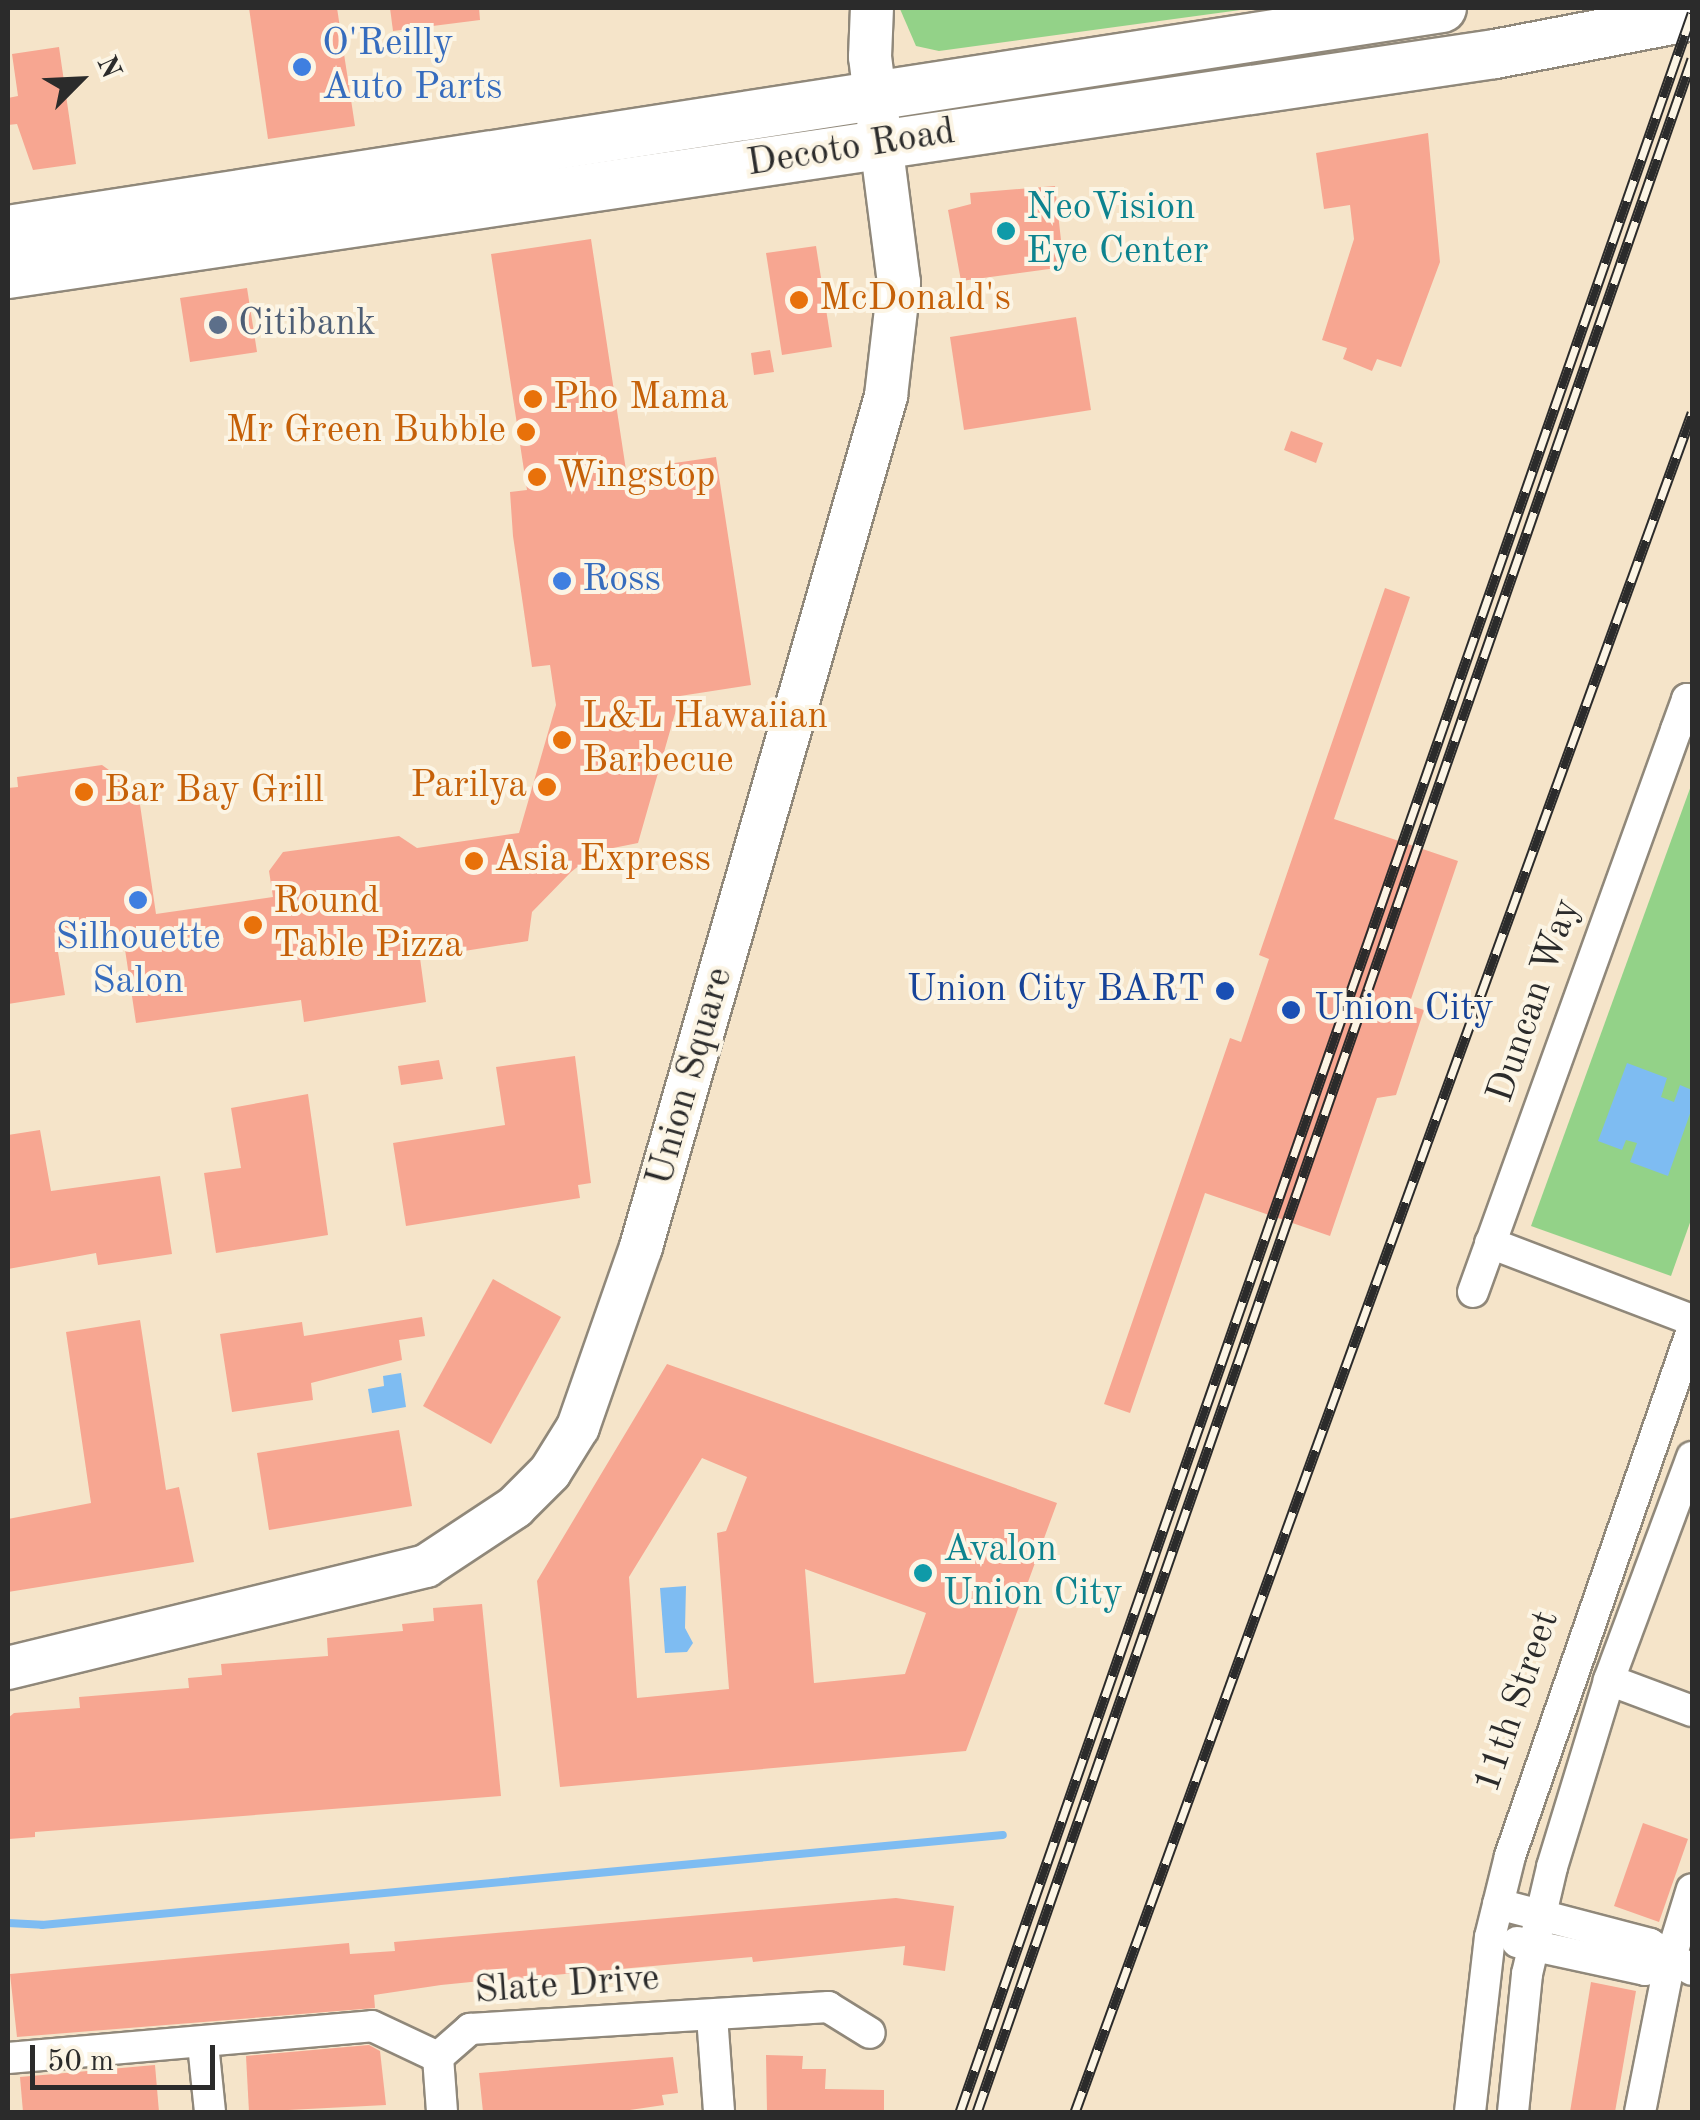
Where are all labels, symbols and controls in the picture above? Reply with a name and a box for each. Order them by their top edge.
place label: O'Reilly Auto Parts [322,22,502,111]
north arrow [30,30,130,130]
text: N [90,52,125,83]
marker: O'Reilly Auto Parts [291,56,313,78]
street label: Decoto Road [744,110,958,188]
place label: NeoVision Eye Center [1026,186,1208,276]
marker: NeoVision Eye Center [995,220,1017,242]
place label: McDonald's [819,277,1011,323]
marker: McDonald's [788,289,810,311]
place label: Citibank [238,302,376,348]
marker: Citibank [207,314,229,336]
place label: Pho Mama [553,376,729,422]
marker: Pho Mama [522,388,544,410]
place label: Mr Green Bubble [226,409,506,455]
marker: Mr Green Bubble [515,421,537,443]
place label: Wingstop [557,454,716,500]
marker: Wingstop [526,466,548,488]
place label: Ross [582,558,661,604]
marker: Ross [551,570,573,592]
place label: L&L Hawaiian Barbecue [582,695,828,784]
marker: L&L Hawaiian Barbecue [551,729,573,751]
place label: Parilya [410,764,527,810]
place label: Bar Bay Grill [104,769,324,815]
marker: Parilya [536,776,558,798]
marker: Bar Bay Grill [73,781,95,803]
place label: Asia Express [494,838,711,884]
marker: Asia Express [463,850,485,872]
place label: Round Table Pizza [273,880,463,969]
marker: Silhouette Salon [127,889,149,911]
street label: Duncan Way [1479,893,1591,1109]
marker: Round Table Pizza [242,914,264,936]
place label: Silhouette Salon [55,916,221,1006]
street label: Union Square [638,962,744,1192]
place label: Union City BART [907,968,1205,1014]
marker: Union City BART [1214,980,1236,1002]
place label: Union City [1314,987,1494,1033]
marker: Union City [1278,997,1304,1023]
place label: Avalon Union City [943,1528,1123,1618]
marker: Avalon Union City [912,1562,934,1584]
street label: 11th Street [1466,1605,1570,1799]
street label: Slate Drive [473,1957,661,2015]
scale bar [35,2025,220,2087]
text: 50 m [47,2047,114,2077]

